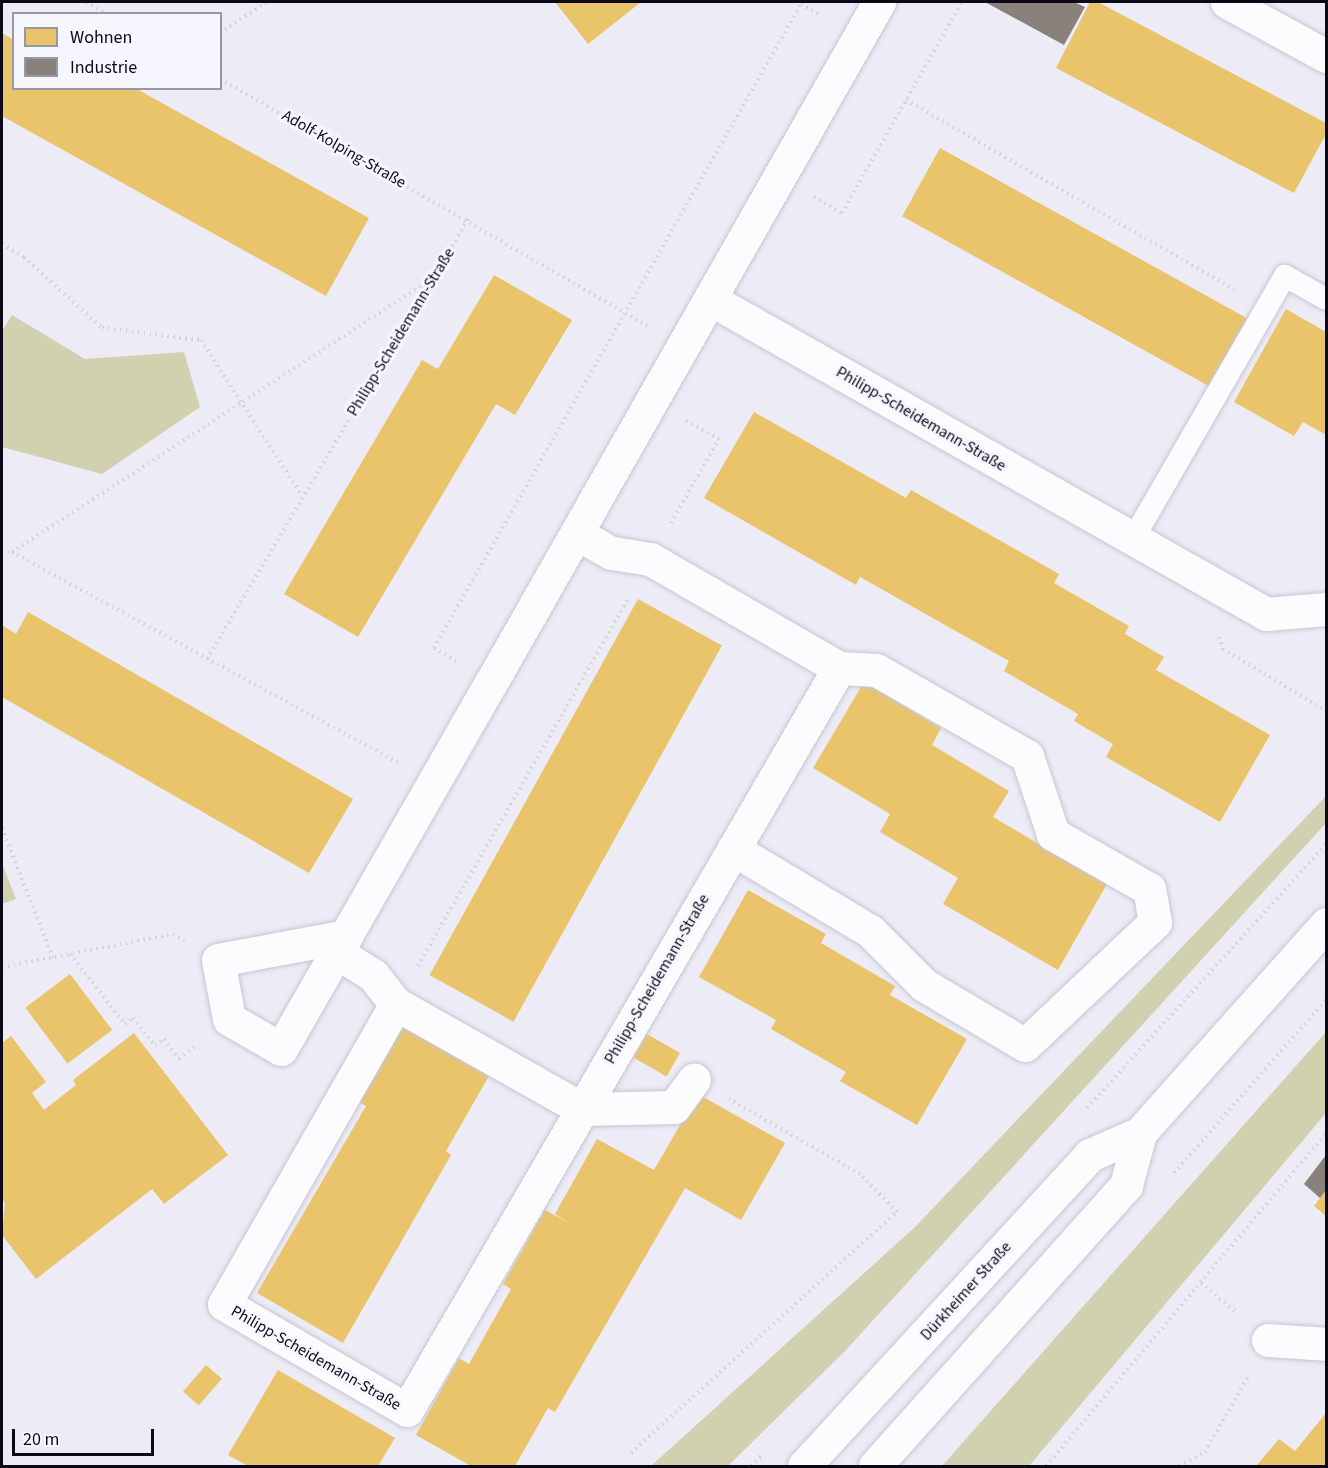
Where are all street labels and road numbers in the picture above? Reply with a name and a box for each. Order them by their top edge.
street label: Adolf-Kolping-Straße [279,106,409,192]
street label: Philipp-Scheidemann-Straße [343,244,459,420]
street label: Philipp-Scheidemann-Straße [833,362,1009,476]
street label: Philipp-Scheidemann-Straße [600,891,714,1067]
street label: Dürkheimer Straße [917,1238,1015,1344]
street label: Philipp-Scheidemann-Straße [228,1301,404,1415]

